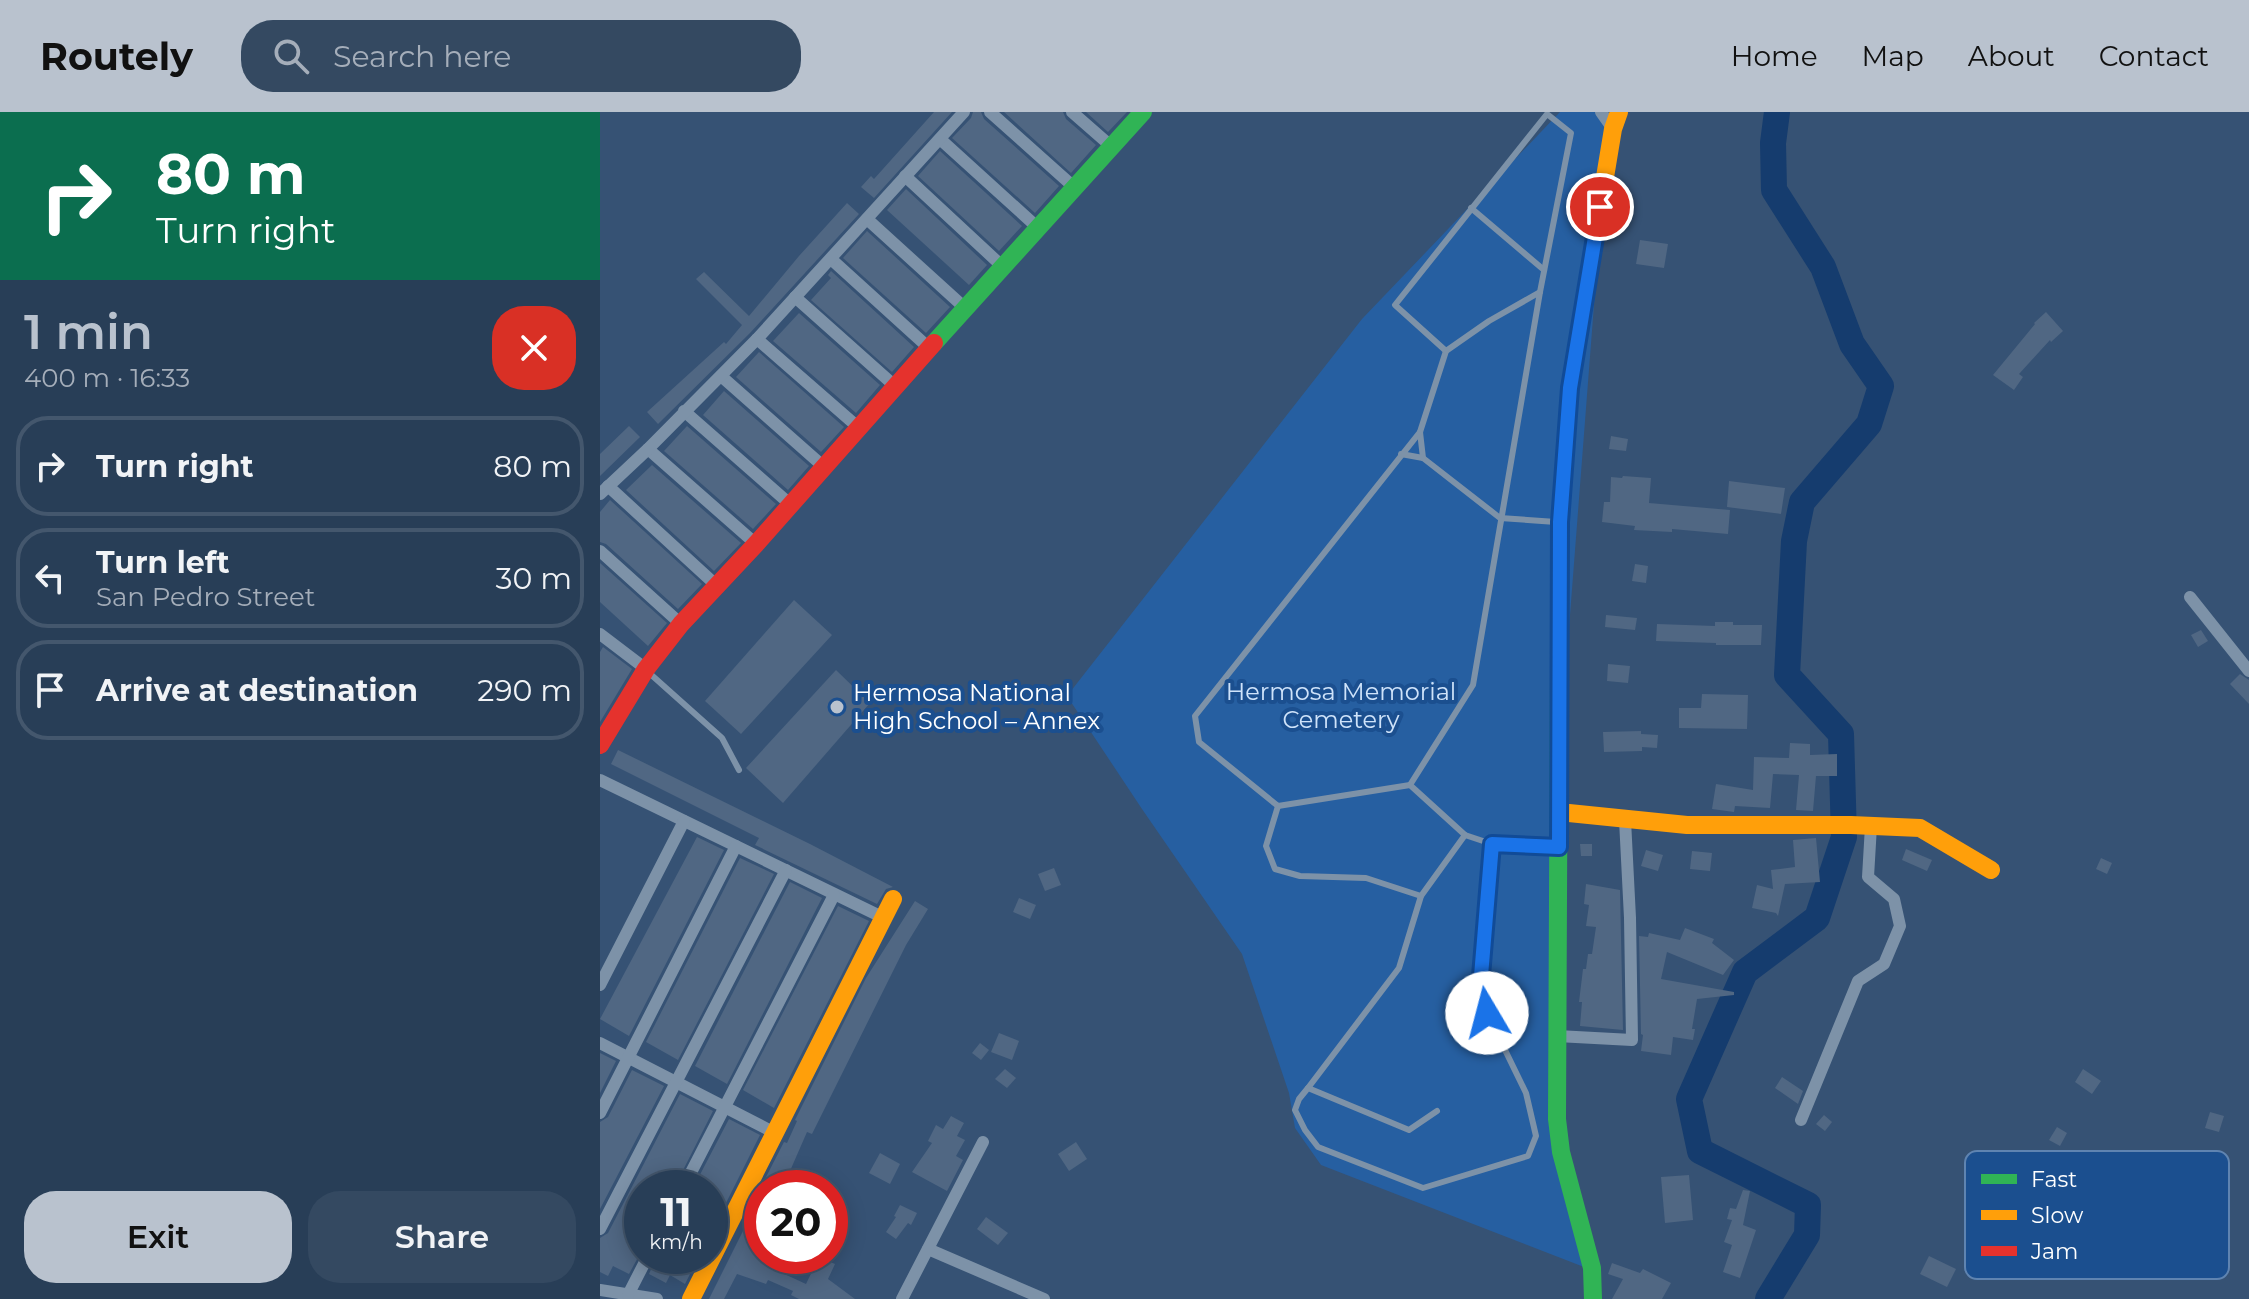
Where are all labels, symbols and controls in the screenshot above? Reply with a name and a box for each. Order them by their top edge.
search box [241,20,801,92]
text: Routely [40,33,193,80]
icon: search [269,34,313,78]
text: Search here [333,38,511,75]
text: Home [1731,39,1818,73]
text: Map [1862,39,1924,73]
text: About [1968,39,2055,73]
text: Contact [2099,39,2209,73]
text: 80 m [156,140,306,208]
icon: right [24,144,128,248]
pin [1566,173,1634,241]
icon: arrive [1578,185,1622,229]
text: Turn right [156,208,336,252]
text: 1 min [24,303,153,361]
button: close [492,306,576,390]
text: 400 m · 16:33 [24,362,190,394]
icon: right [28,444,72,488]
text: Turn right [96,448,253,485]
text: 80 m [493,448,572,485]
text: Turn left [96,544,229,581]
icon: left [28,556,72,600]
text: 30 m [496,560,572,597]
text: San Pedro Street [96,581,315,613]
icon: arrive [28,668,72,712]
text: Arrive at destination [96,672,418,709]
text: 290 m [477,672,572,709]
park label: Hermosa Memorial Cemetery [1226,677,1456,734]
place label: Hermosa National High School – Annex [853,678,1100,735]
marker: Hermosa National High School – Annex [828,698,846,716]
position arrow [1445,971,1529,1055]
legend [1965,1151,2229,1279]
text: Fast [2031,1166,2077,1193]
speed limit sign: 20 [744,1170,848,1274]
text: 11 [660,1187,692,1236]
button: Exit [24,1191,292,1283]
button: Share [308,1191,576,1283]
text: Slow [2031,1202,2084,1229]
text: km/h [649,1230,703,1254]
text: Jam [2030,1238,2078,1265]

